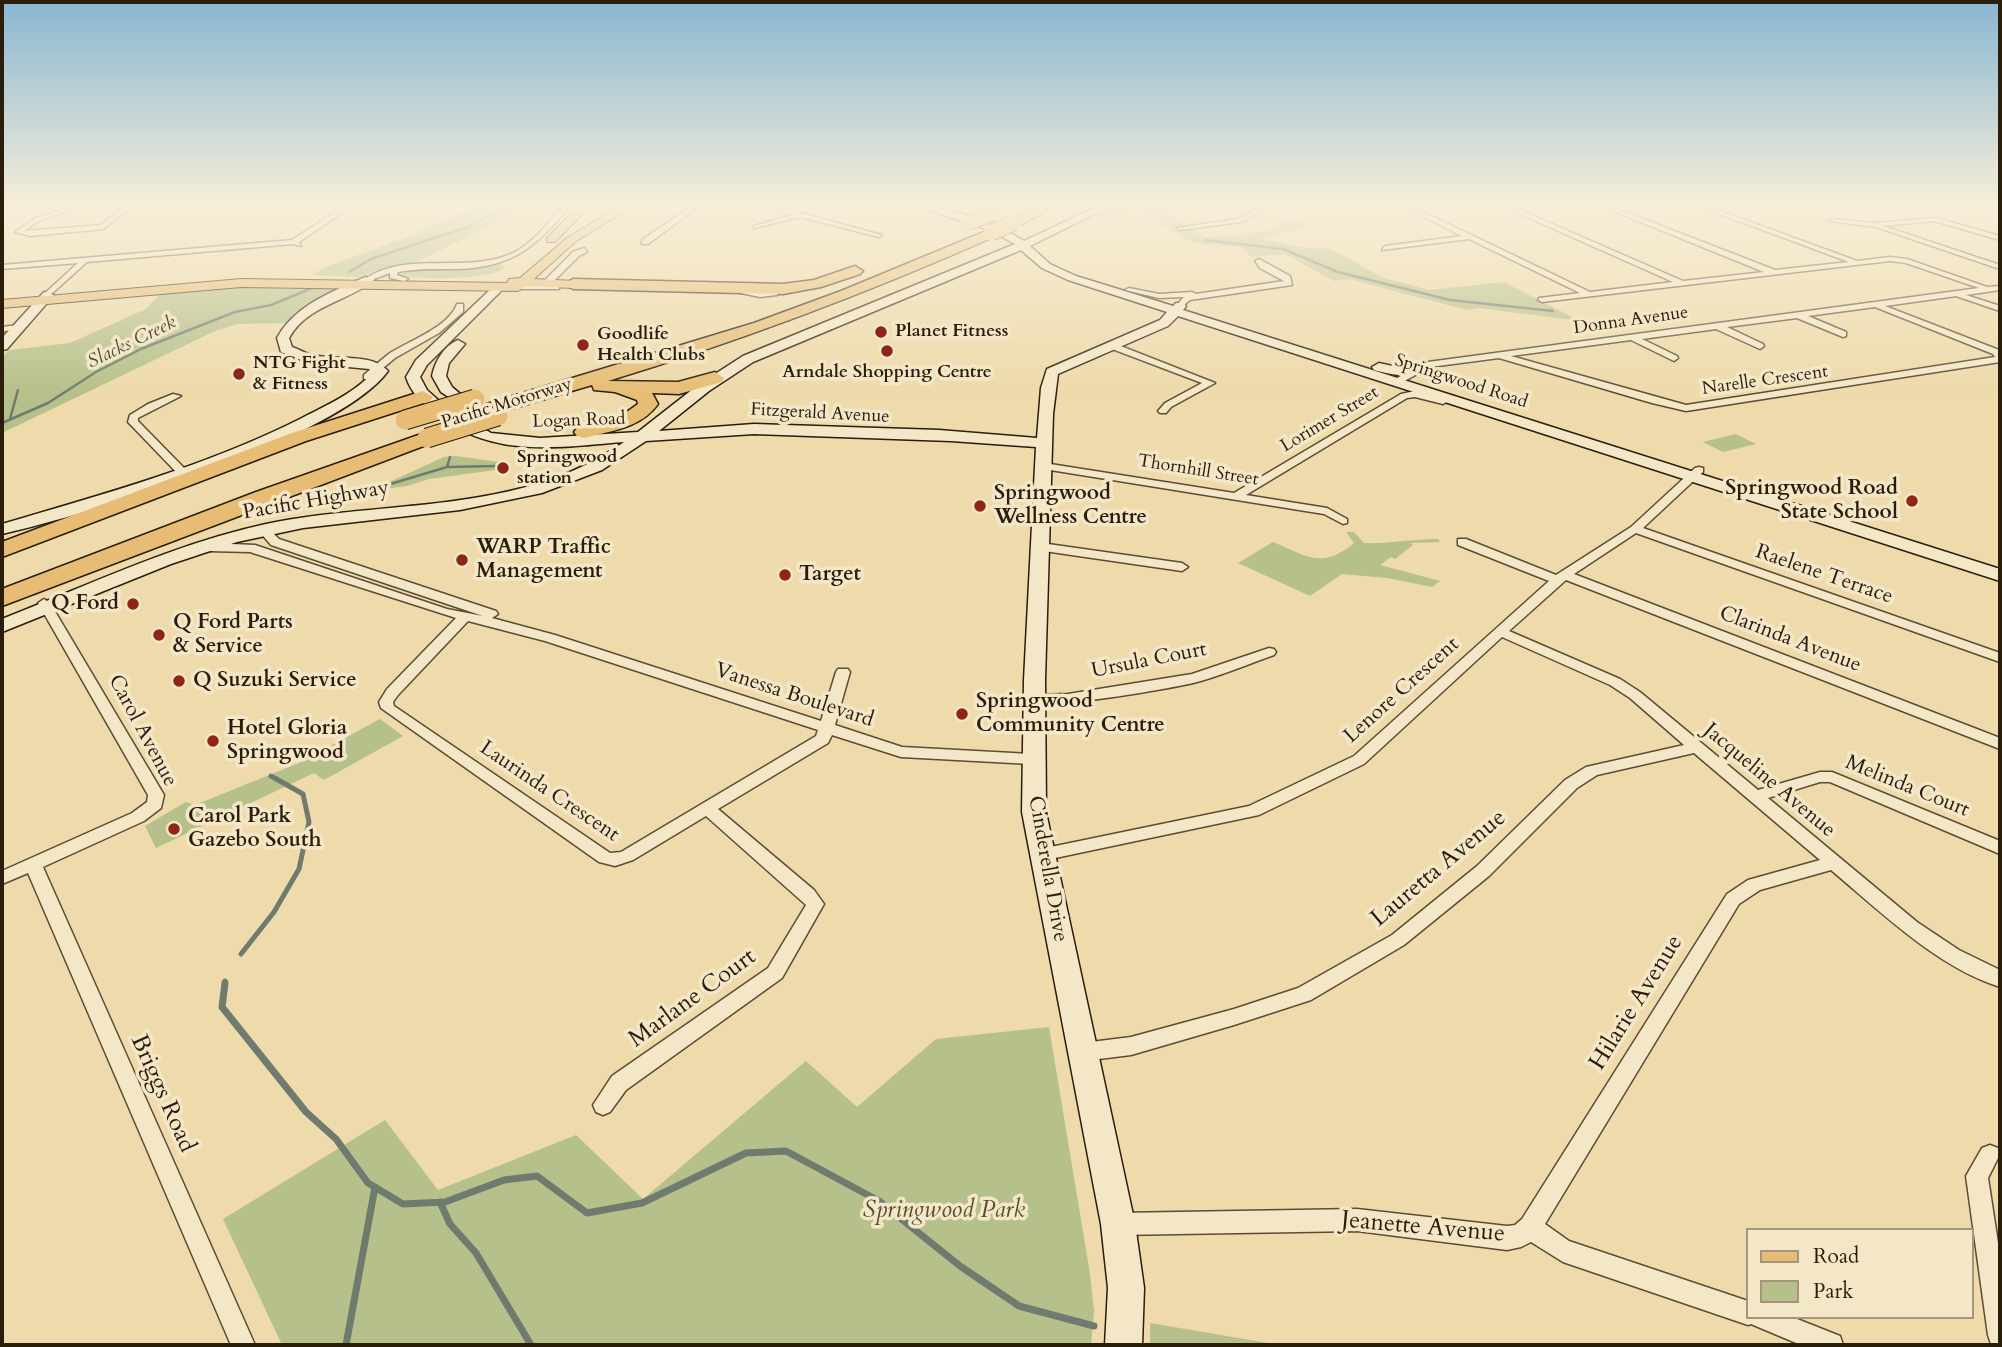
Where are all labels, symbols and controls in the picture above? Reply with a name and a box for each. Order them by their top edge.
street label: Donna Avenue [1572,302,1690,340]
water label: Slacks Creek [84,312,180,374]
place label: Planet Fitness [895,321,1008,343]
place label: Goodlife Health Clubs [597,324,705,366]
marker: Planet Fitness [873,324,889,340]
marker: Goodlife Health Clubs [575,337,591,353]
marker: Arndale Shopping Centre [879,343,895,359]
street label: Springwood Road [1392,350,1530,414]
place label: NTG Fight & Fitness [253,353,346,396]
street label: Narelle Crescent [1701,361,1829,401]
place label: Arndale Shopping Centre [782,362,992,384]
marker: NTG Fight & Fitness [231,366,247,382]
street label: Pacific Motorway [439,374,575,434]
street label: Lorimer Street [1277,382,1383,458]
street label: Fitzgerald Avenue [750,400,890,428]
street label: Logan Road [532,409,626,433]
place label: Springwood station [517,447,617,490]
street label: Thornhill Street [1136,451,1260,491]
marker: Springwood station [495,460,511,476]
street label: Pacific Highway [241,476,391,526]
place label: Springwood Road State School [1725,476,1898,526]
place label: Springwood Wellness Centre [994,481,1147,531]
marker: Springwood Road State School [1904,493,1920,509]
marker: Springwood Wellness Centre [972,498,988,514]
place label: WARP Traffic Management [476,535,611,585]
street label: Raelene Terrace [1752,540,1896,610]
marker: WARP Traffic Management [454,552,470,568]
place label: Target [799,562,861,588]
marker: Target [777,567,793,583]
place label: Q Ford [51,591,119,617]
marker: Q Ford [125,596,141,612]
street label: Clarinda Avenue [1715,601,1865,679]
place label: Q Ford Parts & Service [173,610,293,660]
marker: Q Ford Parts & Service [151,627,167,643]
street label: Lenore Crescent [1339,633,1465,749]
street label: Ursula Court [1089,638,1209,684]
street label: Vanessa Boulevard [712,658,876,734]
place label: Q Suzuki Service [193,668,357,694]
street label: Carol Avenue [102,671,182,791]
marker: Q Suzuki Service [171,673,187,689]
place label: Springwood Community Centre [976,689,1165,739]
marker: Springwood Community Centre [954,706,970,722]
place label: Hotel Gloria Springwood [227,716,347,766]
street label: Jacqueline Avenue [1698,718,1840,844]
marker: Hotel Gloria Springwood [205,733,221,749]
street label: Laurinda Crescent [475,736,623,848]
street label: Melinda Court [1841,751,1973,823]
street label: Cinderella Drive [1022,794,1072,944]
place label: Carol Park Gazebo South [188,804,322,854]
street label: Lauretta Avenue [1366,804,1512,934]
marker: Carol Park Gazebo South [166,821,182,837]
street label: Hilarie Avenue [1584,930,1690,1076]
street label: Marlane Court [624,943,762,1055]
street label: Briggs Road [123,1031,201,1157]
park label: Springwood Park [863,1197,1025,1225]
street label: Jeanette Avenue [1340,1206,1506,1250]
legend [1746,1228,1974,1319]
text: Road [1813,1242,1859,1271]
text: Park [1813,1277,1853,1306]

